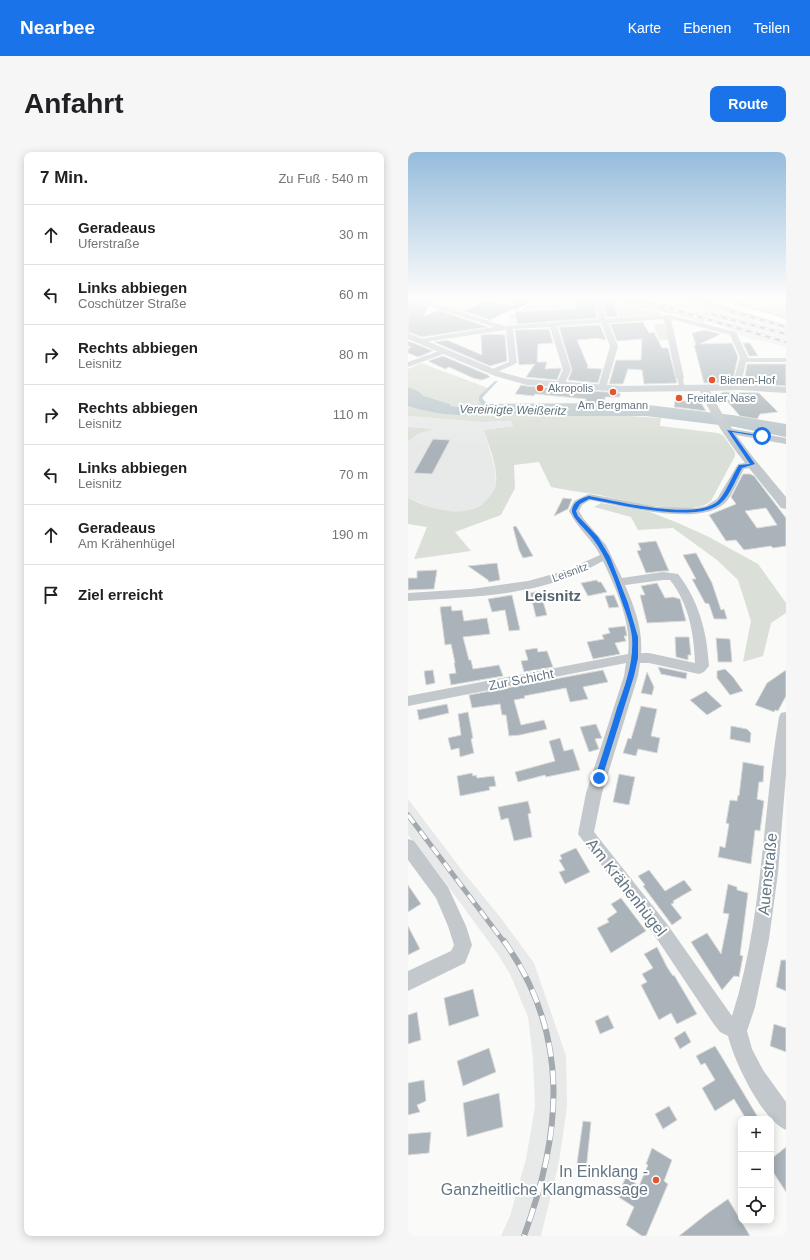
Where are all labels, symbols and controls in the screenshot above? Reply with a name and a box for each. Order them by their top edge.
text: Nearbee [20,17,95,38]
text: Karte [628,20,661,36]
text: Ebenen [683,20,731,36]
text: Teilen [753,20,790,36]
button: Route [710,86,786,122]
text: Anfahrt [24,88,124,119]
text: 7 Min. [40,168,88,187]
text: Zu Fuß · 540 m [278,171,368,186]
text: Geradeaus [78,219,156,236]
icon: ahead [40,224,62,246]
text: 30 m [339,227,368,242]
text: Uferstraße [78,236,139,251]
text: Links abbiegen [78,279,187,296]
icon: left [40,284,62,306]
text: 60 m [339,287,368,302]
text: Coschützer Straße [78,296,186,311]
text: Rechts abbiegen [78,339,198,356]
icon: right [40,344,62,366]
text: 80 m [339,347,368,362]
text: Leisnitz [78,356,122,371]
place label: Bienen-Hof [720,374,776,386]
marker: Bienen-Hof [707,375,717,385]
place label: Akropolis [548,382,594,394]
marker: Akropolis [535,383,545,393]
marker: Am Bergmann [608,387,618,397]
place label: Freitaler Nase [687,392,756,404]
marker: Freitaler Nase [674,393,684,403]
text: Rechts abbiegen [78,399,198,416]
place label: Am Bergmann [578,399,648,411]
water label: Vereinigte Weißeritz [459,402,567,418]
icon: right [40,404,62,426]
text: 110 m [333,407,368,422]
text: Leisnitz [78,416,122,431]
route start [753,427,771,445]
text: Links abbiegen [78,459,187,476]
icon: left [40,464,62,486]
text: 70 m [339,467,368,482]
text: Leisnitz [78,476,122,491]
text: Geradeaus [78,519,156,536]
icon: ahead [40,524,62,546]
text: 190 m [332,527,368,542]
text: Am Krähenhügel [78,536,175,551]
street label: Leisnitz [550,560,590,584]
icon: arrive [40,584,62,606]
text: Ziel erreicht [78,586,163,603]
district label: Leisnitz [525,587,581,604]
street label: Zur Schicht [487,666,555,693]
route end [590,769,608,787]
street label: Auenstraße [755,832,780,916]
street label: Am Krähenhügel [583,835,670,940]
map controls [738,1116,774,1224]
button: + [738,1116,774,1152]
button: − [738,1152,774,1188]
place label: In Einklang - Ganzheitliche Klangmassage [441,1163,648,1198]
marker: In Einklang - Ganzheitliche Klangmassage [651,1175,661,1185]
button: locate [738,1188,774,1224]

